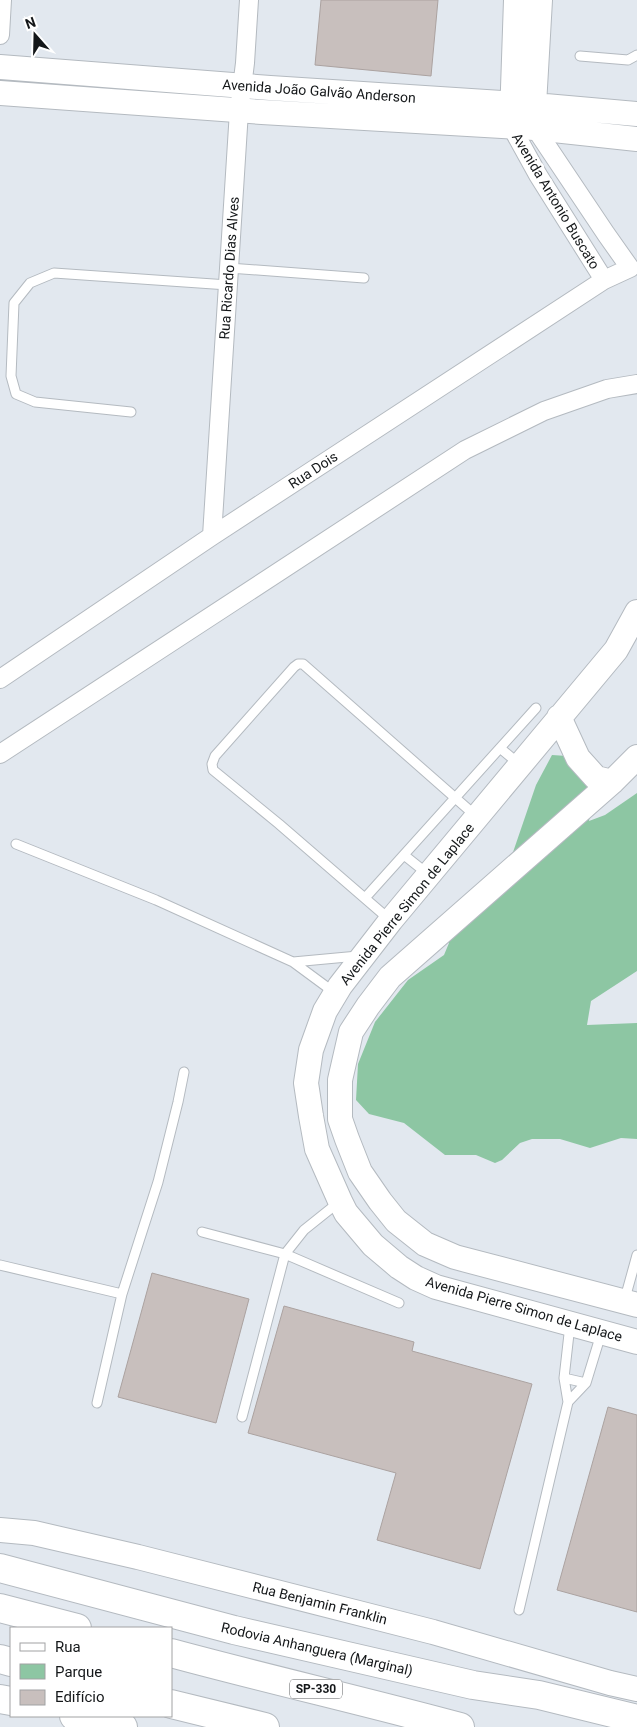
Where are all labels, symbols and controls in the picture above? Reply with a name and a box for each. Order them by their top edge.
north arrow [10,10,60,60]
text: N [23,14,38,32]
street label: Avenida João Galvão Anderson [222,76,416,106]
street label: Avenida Antonio Buscato [509,130,603,272]
street label: Rua Ricardo Dias Alves [216,196,242,340]
street label: Rua Dois [285,448,341,492]
street label: Avenida Pierre Simon de Laplace [337,820,477,988]
street label: Avenida Pierre Simon de Laplace [424,1273,624,1345]
street label: Rua Benjamin Franklin [251,1579,389,1627]
street label: Rodovia Anhanguera (Marginal) [219,1619,414,1680]
legend [10,1627,172,1717]
text: Rua [55,1638,81,1656]
text: Parque [55,1663,102,1681]
road number: SP-330 [290,1680,342,1698]
text: Edifício [55,1688,104,1706]

